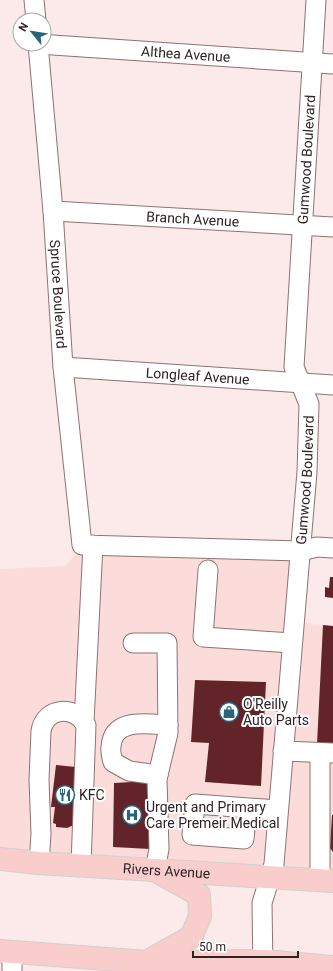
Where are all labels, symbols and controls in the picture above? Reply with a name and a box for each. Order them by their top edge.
north arrow [12,12,52,52]
text: N [16,20,31,34]
street label: Althea Avenue [141,43,231,65]
street label: Gumwood Boulevard [295,94,318,225]
street label: Branch Avenue [146,208,240,230]
street label: Spruce Boulevard [47,239,70,349]
street label: Longleaf Avenue [145,365,250,387]
street label: Gumwood Boulevard [293,415,317,545]
place label: O'Reilly Auto Parts [243,696,309,728]
shop icon: O'Reilly Auto Parts [218,701,240,723]
restaurant icon: KFC [54,784,76,806]
place label: KFC [79,787,105,803]
place label: Urgent and Primary Care Premeir Medical [146,799,280,831]
hospital icon: Urgent and Primary Care Premeir Medical [121,804,143,826]
street label: Rivers Avenue [122,860,211,881]
scale bar [193,933,298,959]
text: 50 m [199,940,226,954]

